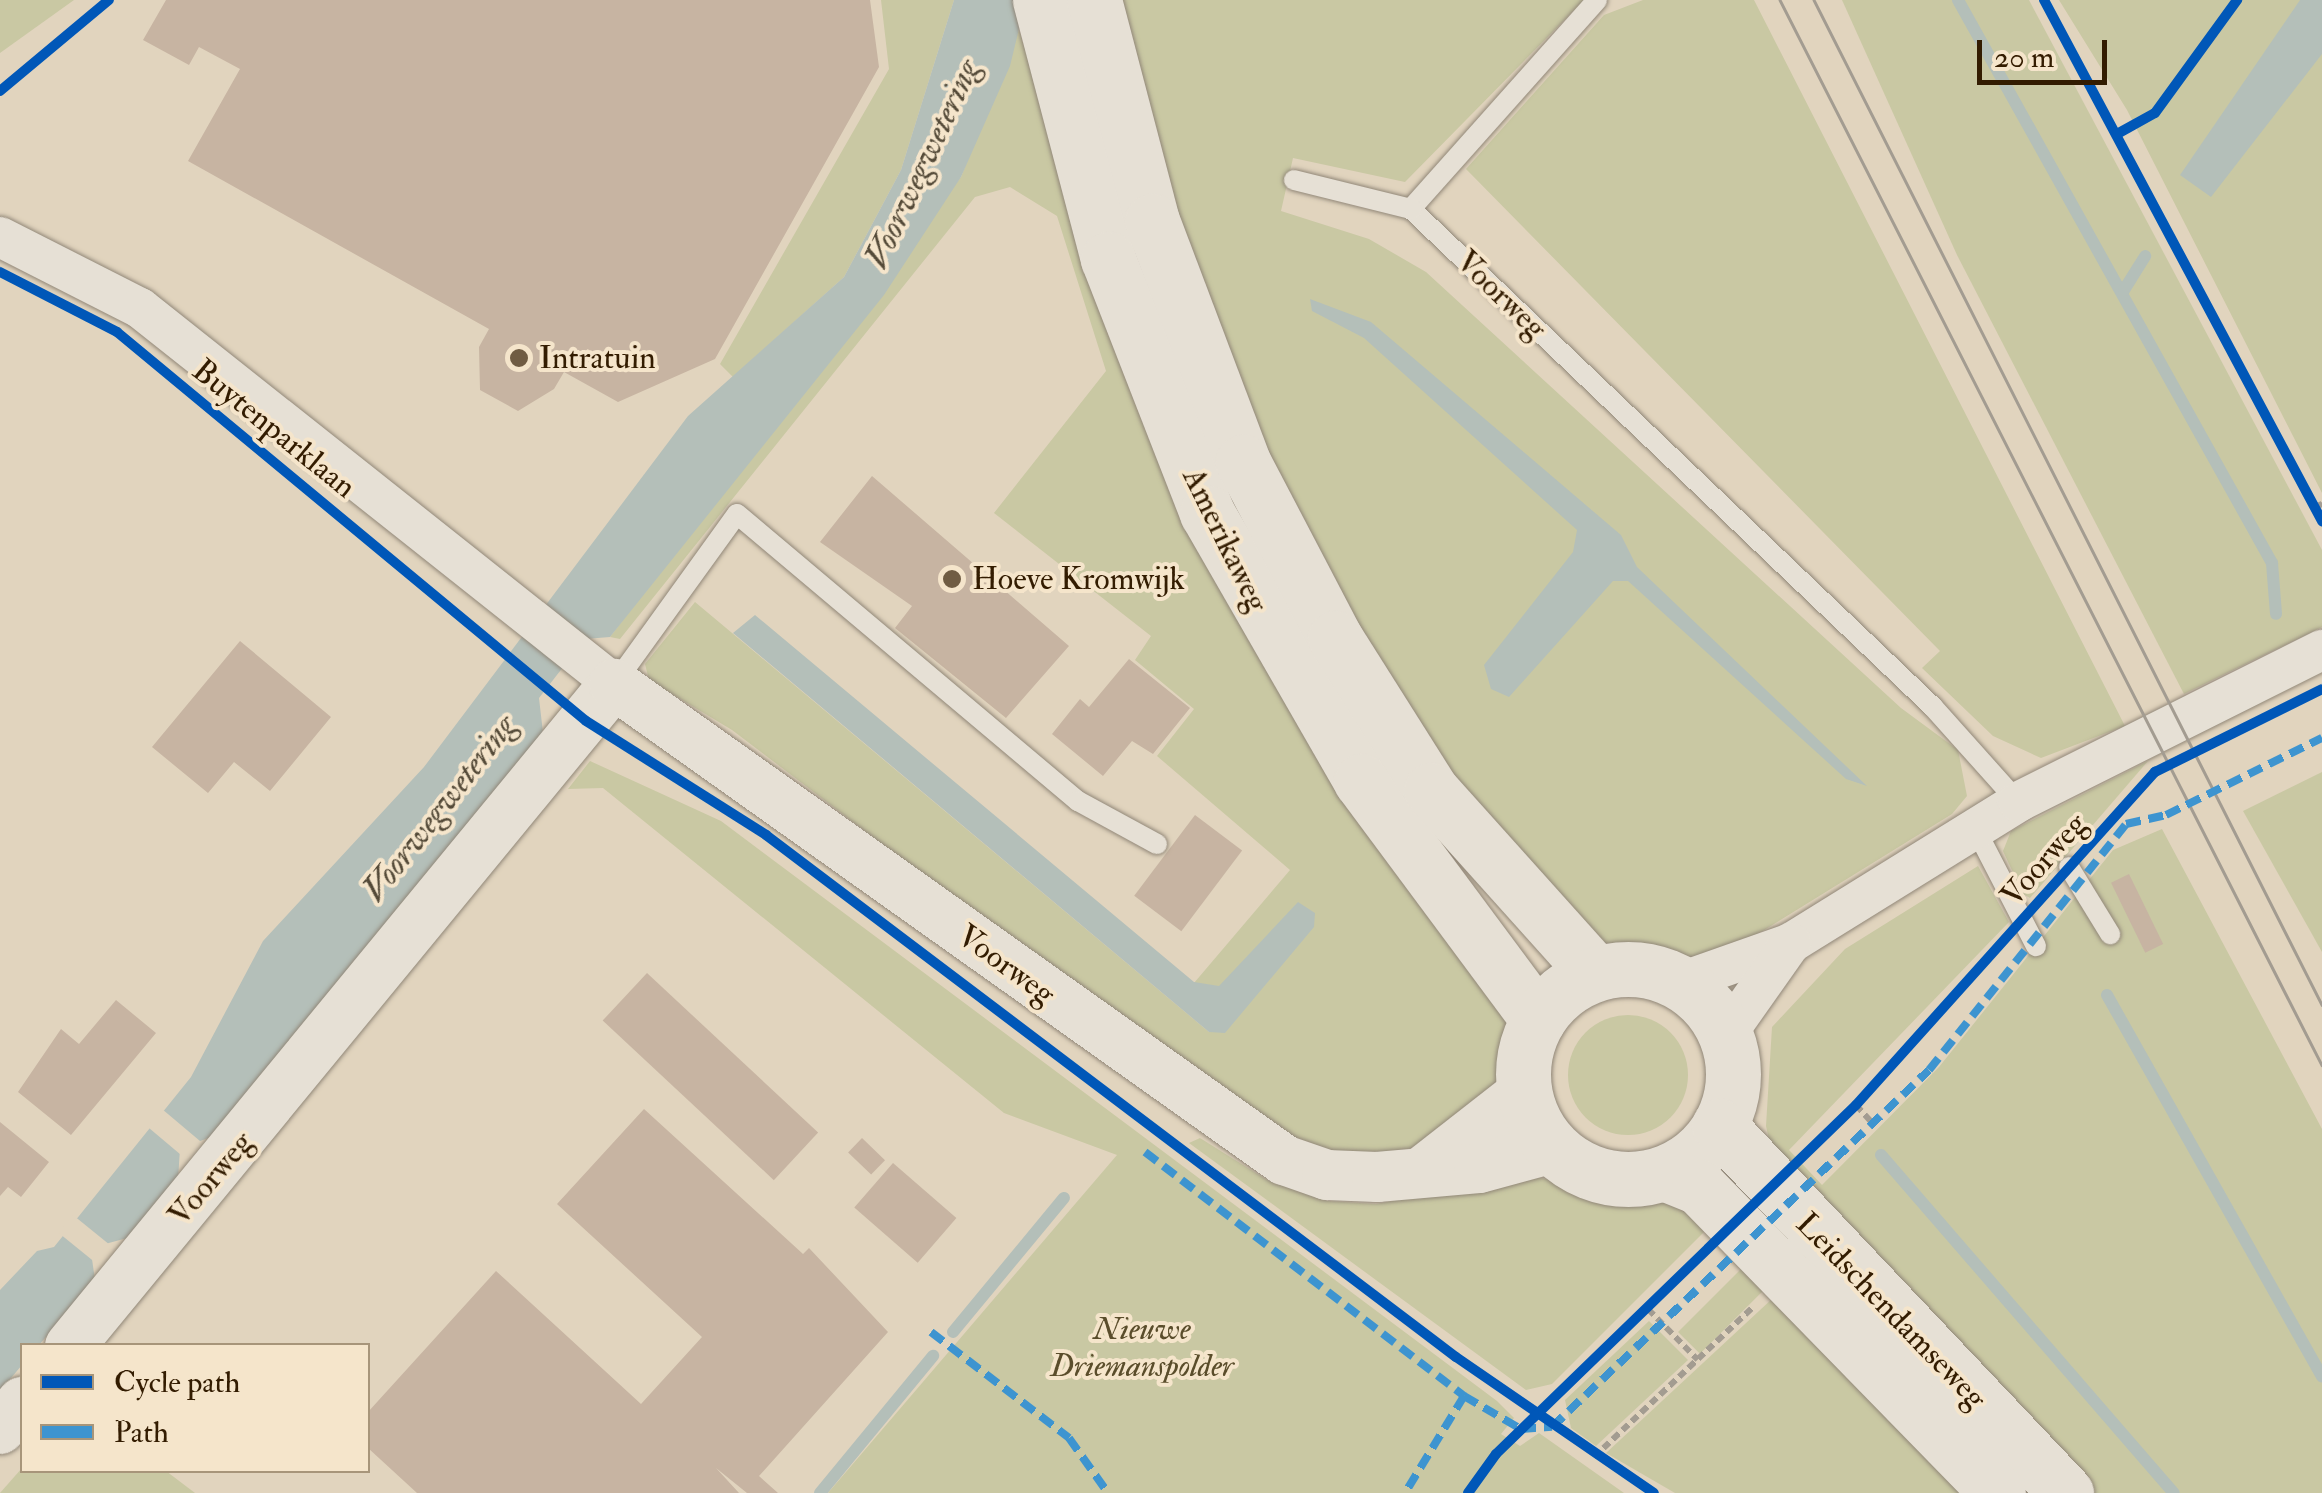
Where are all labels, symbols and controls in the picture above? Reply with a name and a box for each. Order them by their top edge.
scale bar [1982,20,2112,82]
text: 20 m [1994,39,2054,76]
water label: Voorwegwetering [855,53,989,275]
street label: Voorweg [1448,243,1554,347]
place label: Intratuin [539,339,656,377]
marker: Intratuin [508,347,530,369]
street label: Buytenparklaan [184,351,364,507]
street label: Amerikaweg [1174,462,1276,618]
place label: Hoeve Kromwijk [972,560,1185,598]
marker: Hoeve Kromwijk [941,568,963,590]
water label: Voorwegwetering [353,706,525,910]
street label: Voorweg [1993,805,2095,915]
street label: Voorweg [950,917,1062,1013]
street label: Voorweg [161,1124,261,1234]
street label: Leidschendamseweg [1788,1205,1994,1417]
park label: Nieuwe Driemanspolder [1050,1311,1234,1386]
legend [20,1343,370,1473]
text: Cycle path [114,1364,240,1401]
text: Path [114,1414,169,1451]

